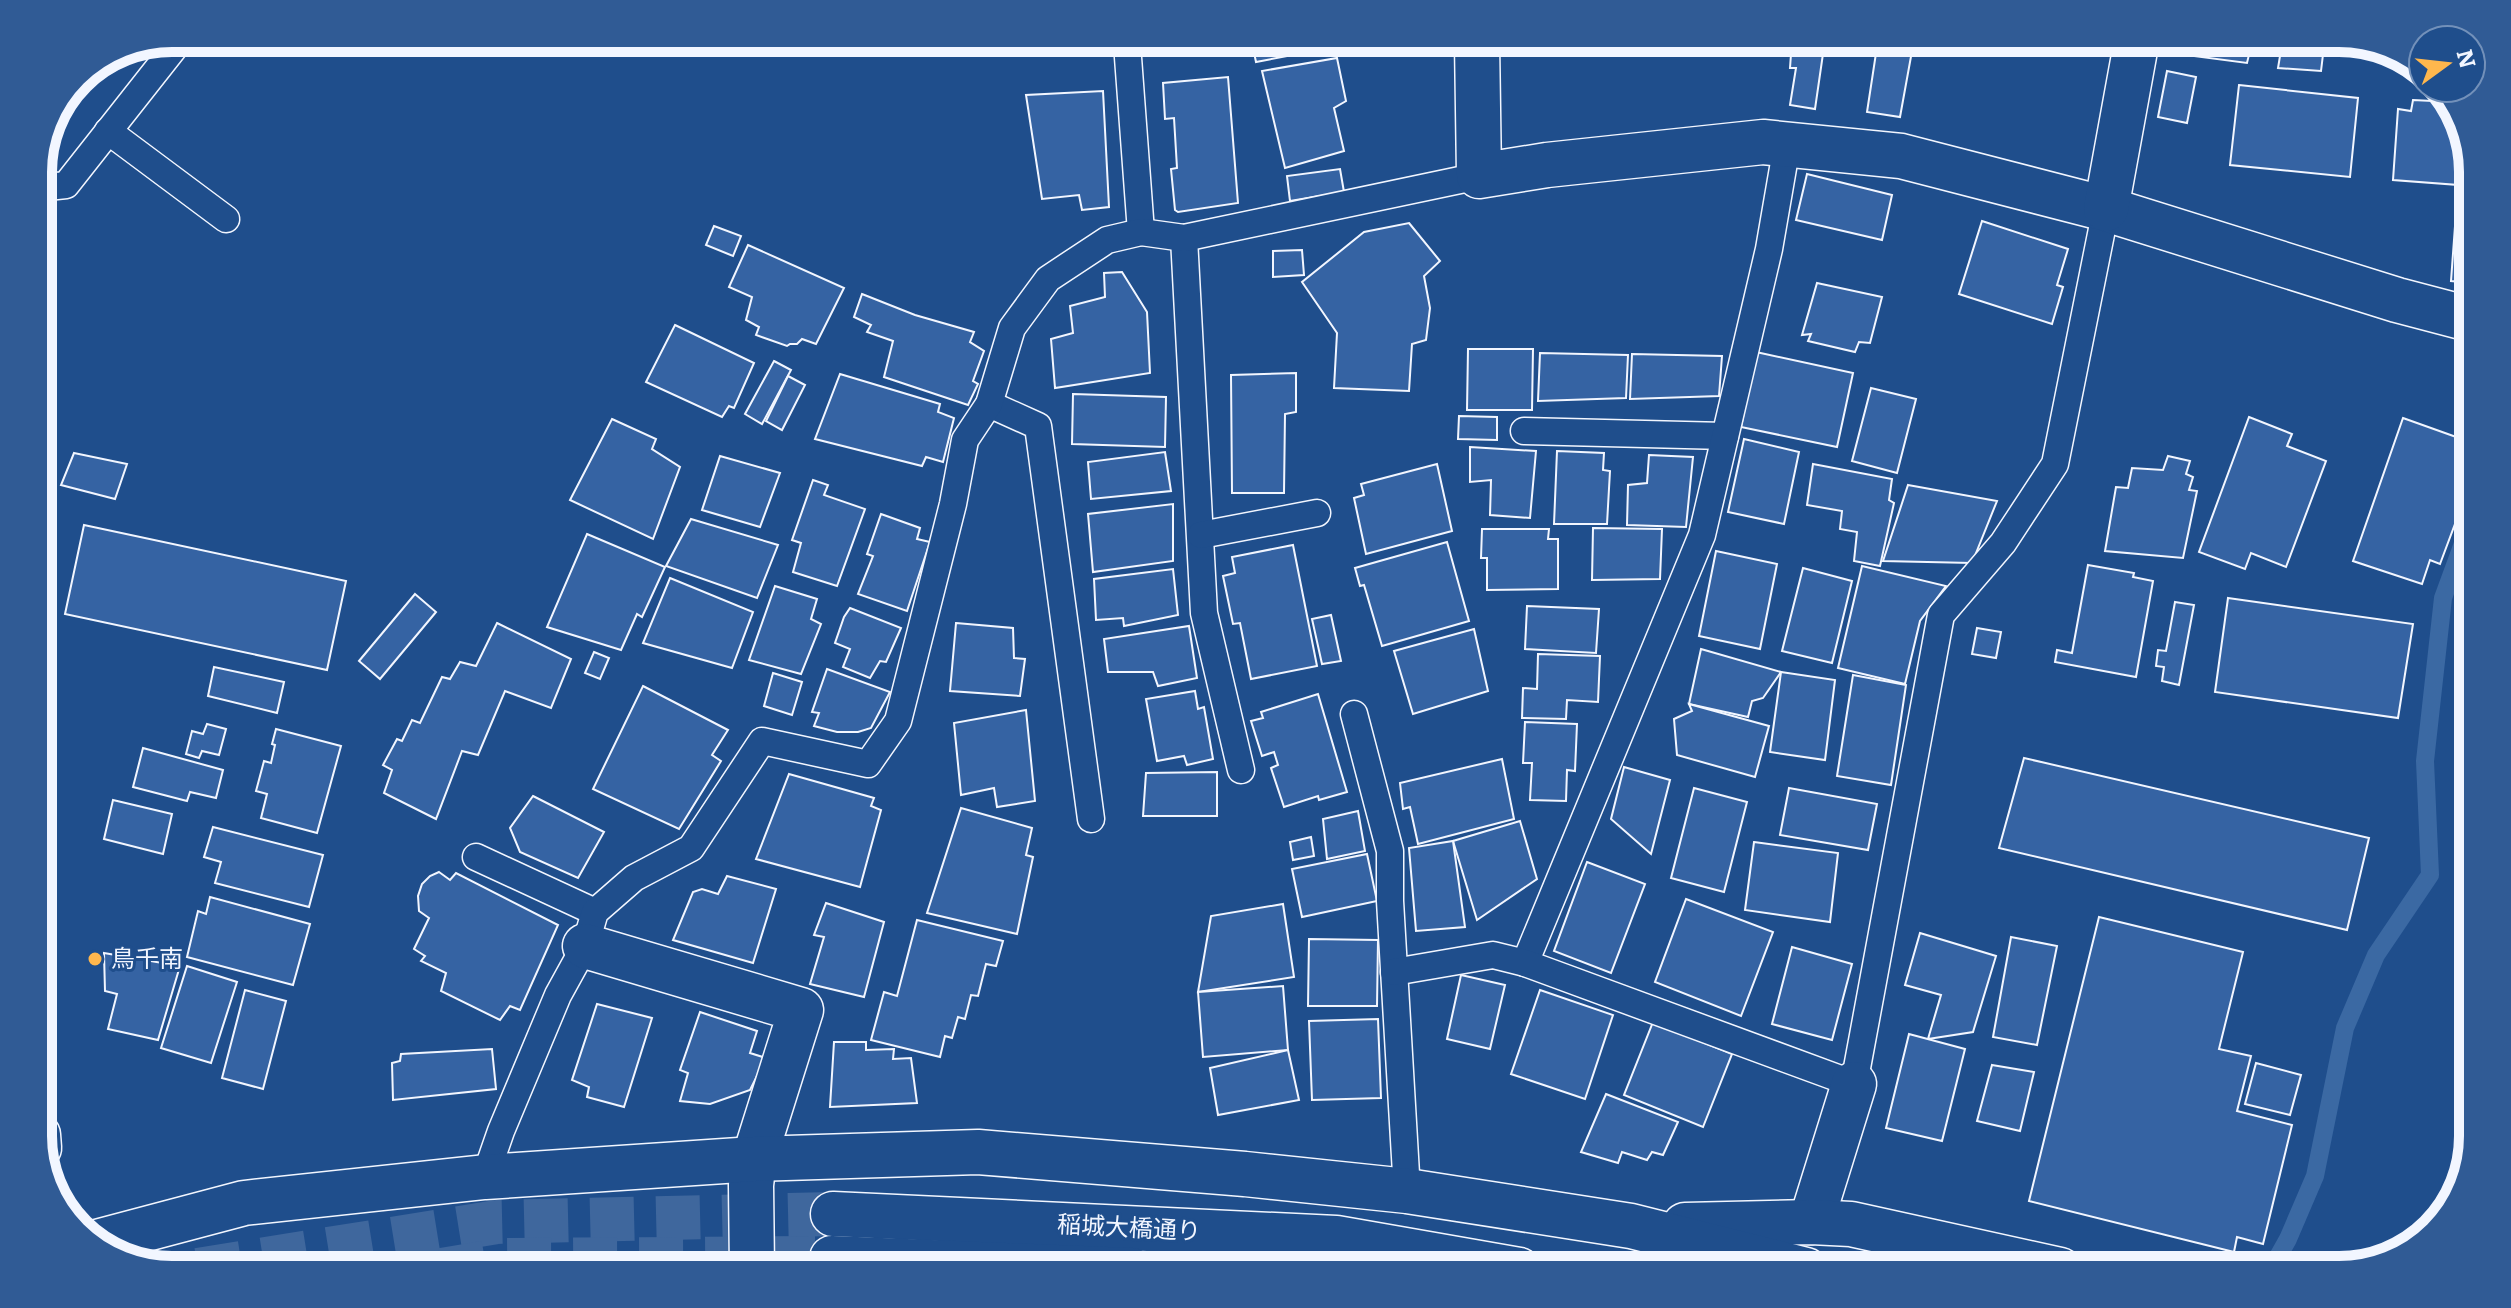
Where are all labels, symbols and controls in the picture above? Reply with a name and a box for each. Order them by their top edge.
north arrow [2407,24,2487,104]
text: N [2449,45,2486,72]
place label: 鳥千南 [111,939,183,974]
marker: 鳥千南 [86,950,104,968]
street label: 稲城大橋通り [1056,1204,1202,1247]

